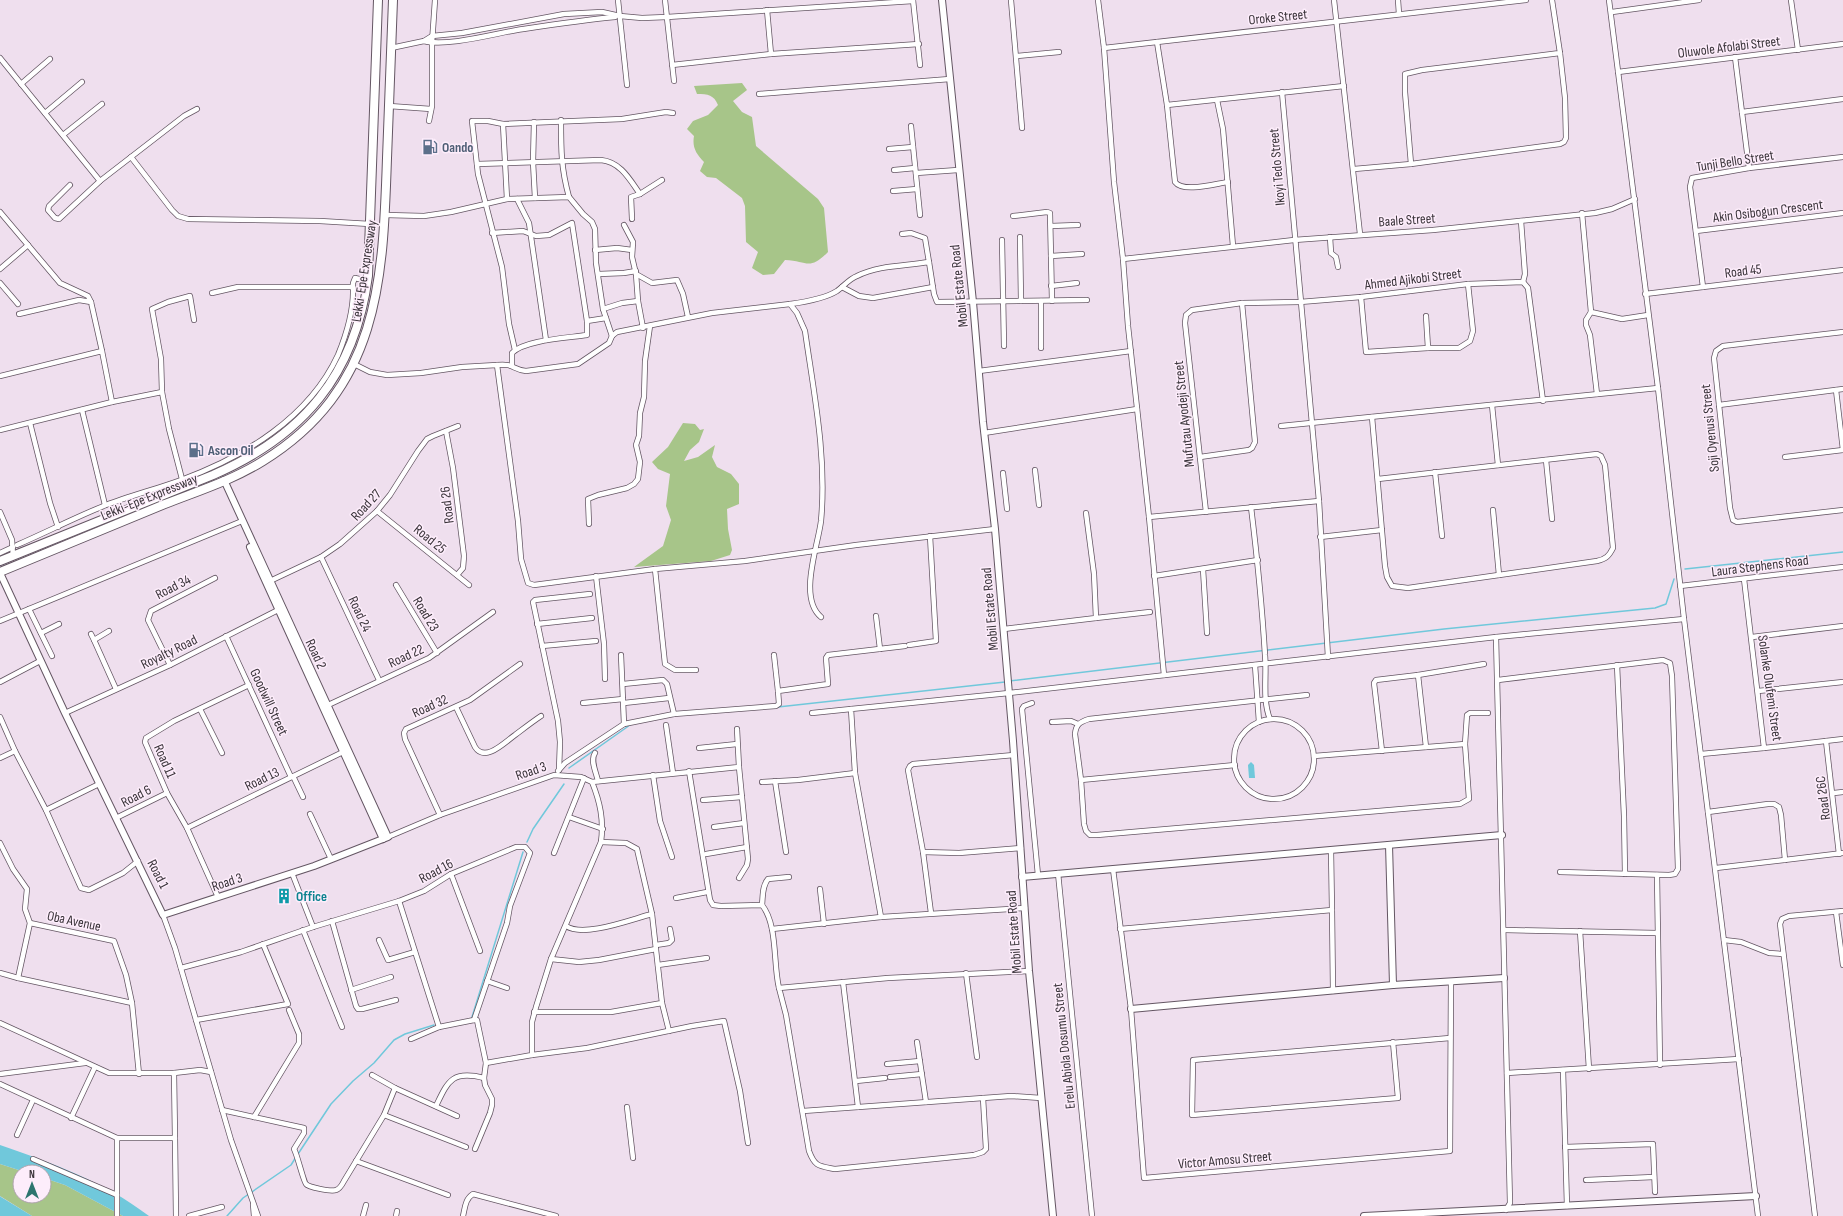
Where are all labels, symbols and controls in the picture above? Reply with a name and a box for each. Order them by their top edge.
street label: Oroke Street [1248,5,1308,29]
street label: Oluwole Afolabi Street [1677,32,1781,62]
street label: Ikoyi Tedo Street [1265,128,1289,206]
fuel station icon: Oando [421,138,439,156]
place label: Oando [442,139,473,156]
street label: Tunji Bello Street [1695,146,1775,176]
street label: Akin Osibogun Crescent [1711,196,1824,226]
street label: Baale Street [1378,210,1436,230]
street label: Lekki-Epe Expressway [348,218,381,323]
street label: Mobil Estate Road [946,244,972,328]
street label: Road 45 [1724,260,1763,282]
street label: Ahmed Ajikobi Street [1363,265,1462,293]
street label: Mufutau Ayodeji Street [1170,360,1198,468]
street label: Soji Oyenusi Street [1697,383,1723,473]
fuel station icon: Ascon Oil [187,441,205,459]
place label: Ascon Oil [207,442,254,459]
street label: Lekki-Epe Expressway [98,470,201,524]
street label: Road 27 [347,485,385,524]
street label: Road 26 [436,485,458,525]
street label: Road 25 [410,521,450,557]
street label: Laura Stephens Road [1711,552,1810,580]
street label: Mobil Estate Road [978,567,1002,651]
street label: Road 34 [153,571,194,603]
street label: Road 24 [344,594,376,635]
street label: Road 23 [409,594,443,634]
street label: Royalty Road [138,631,200,673]
street label: Solanke Olufemi Street [1754,634,1786,742]
street label: Road 2 [302,636,330,672]
street label: Road 22 [386,640,427,672]
street label: Goodwill Street [246,666,292,738]
street label: Road 32 [410,691,451,721]
street label: Road 11 [150,741,180,781]
street label: Road 3 [513,758,549,784]
street label: Road 13 [242,763,282,795]
street label: Road 26C [1812,775,1834,821]
street label: Road 6 [118,781,154,811]
street label: Road 16 [416,855,456,887]
street label: Road 1 [144,857,173,892]
street label: Road 3 [209,869,245,895]
building icon: Office [275,887,293,905]
place label: Office [296,888,327,905]
street label: Mobil Estate Road [1003,890,1025,974]
street label: Oba Avenue [46,907,102,935]
street label: Erelu Abiola Dosumu Street [1049,982,1079,1110]
street label: Victor Amosu Street [1177,1147,1273,1173]
north arrow [12,1164,52,1204]
text: N [29,1168,35,1181]

